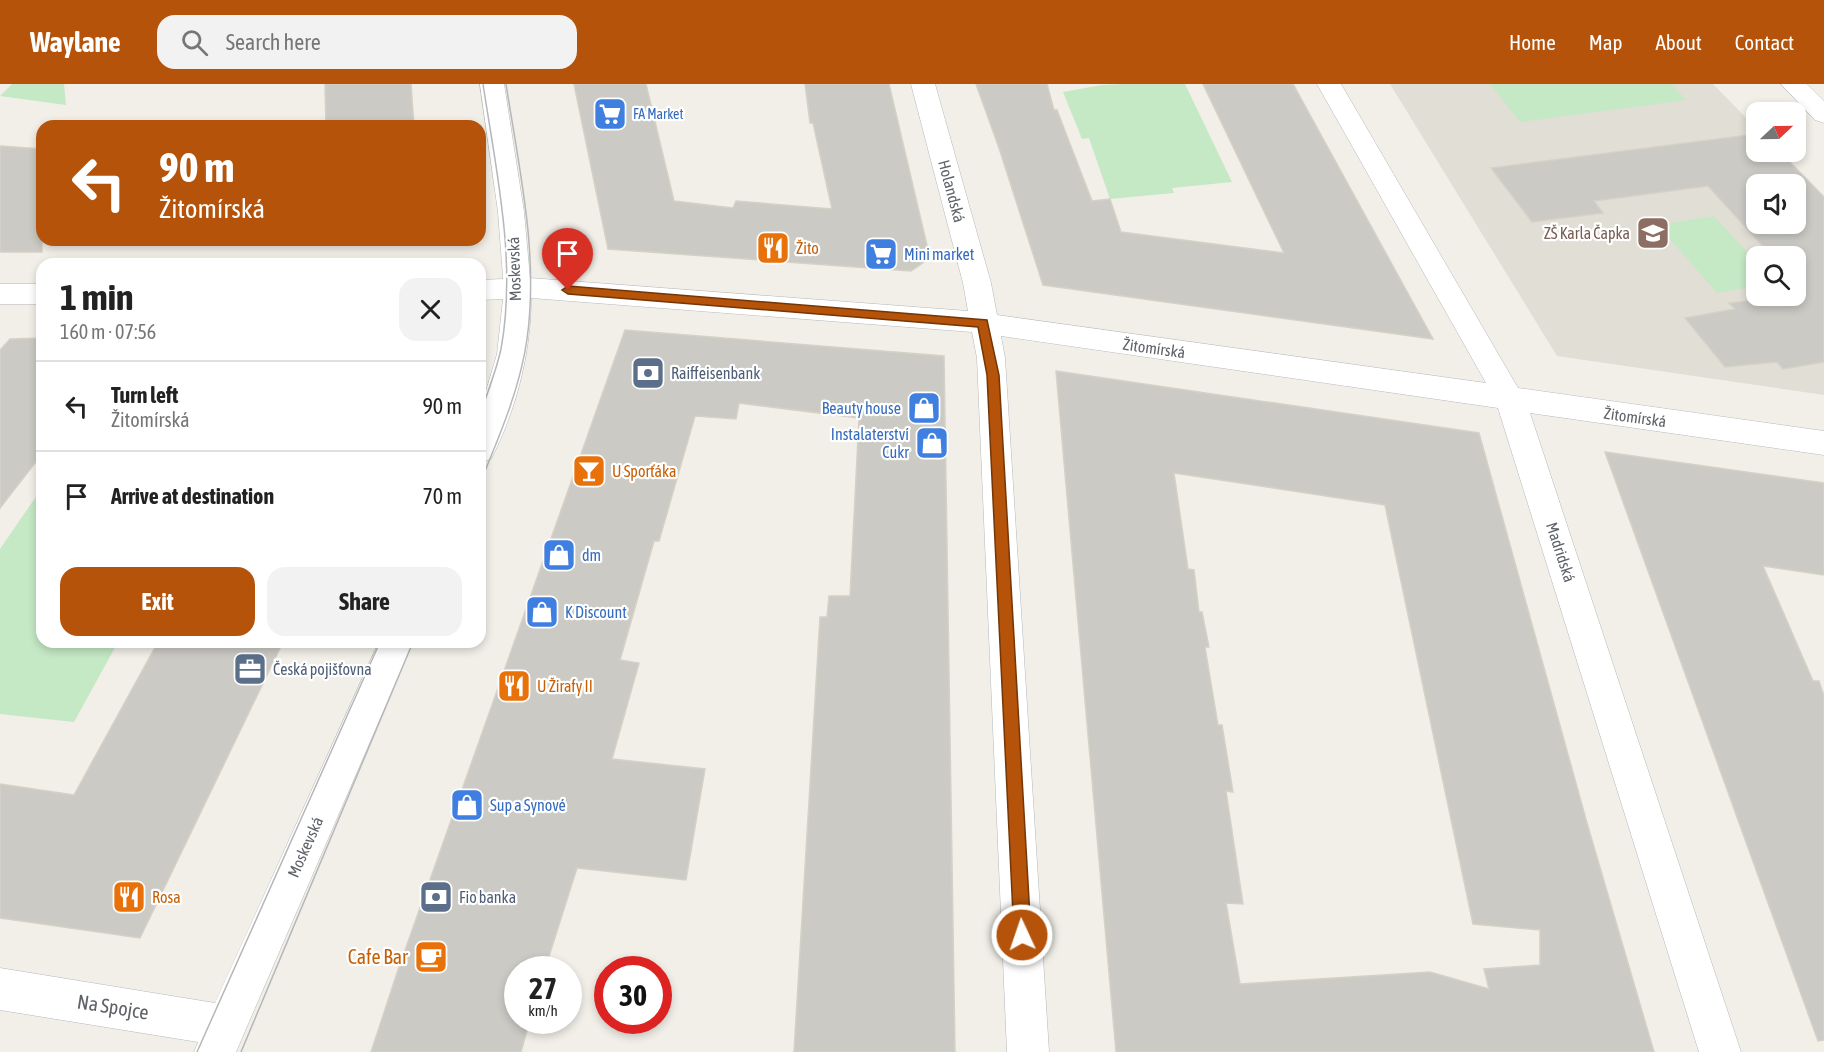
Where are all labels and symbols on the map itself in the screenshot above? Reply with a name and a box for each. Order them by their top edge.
supermarket icon: FA Market [592,96,628,132]
north arrow [1746,102,1806,162]
place label: FA Market [633,106,683,122]
street label: Holandská [935,158,969,224]
school or university icon: ZŠ Karla Čapka [1635,215,1671,251]
place label: ZŠ Karla Čapka [1544,224,1630,243]
pin [542,228,593,290]
restaurant icon: Žito [755,230,791,266]
street label: Moskevská [504,236,524,302]
supermarket icon: Mini market [863,236,899,272]
place label: Žito [796,239,819,257]
place label: Mini market [904,245,975,263]
street label: Žitomírská [1122,335,1186,361]
bank icon: Raiffeisenbank [630,355,666,391]
place label: Raiffeisenbank [671,364,760,382]
shop icon: Beauty house [906,390,942,426]
place label: Beauty house [822,399,901,418]
street label: Žitomírská [1603,404,1667,430]
place label: Instalaterství Cukr [831,425,909,461]
shop icon: Instalaterství Cukr [914,425,950,461]
bar icon: U Sporťáka [571,453,607,489]
place label: U Sporťáka [612,462,677,481]
street label: Madridská [1543,520,1579,584]
shop icon: dm [541,537,577,573]
place label: dm [582,546,601,564]
shop icon: K Discount [524,594,560,630]
place label: K Discount [565,603,627,621]
office icon: Česká pojišťovna [232,651,268,687]
place label: Česká pojišťovna [273,660,372,679]
restaurant icon: U Žirafy II [496,668,532,704]
place label: U Žirafy II [537,677,593,696]
shop icon: Sup a Synové [449,787,485,823]
place label: Sup a Synové [490,796,566,815]
street label: Moskevská [284,814,326,880]
restaurant icon: Rosa [111,879,147,915]
bank icon: Fio banka [418,879,454,915]
place label: Rosa [152,888,181,906]
place label: Fio banka [459,888,516,906]
position arrow [990,903,1054,967]
cafe icon: Cafe Bar [413,939,449,975]
place label: Cafe Bar [348,945,409,968]
speed limit sign: 30 [594,956,672,1034]
street label: Na Spojce [76,990,151,1024]

